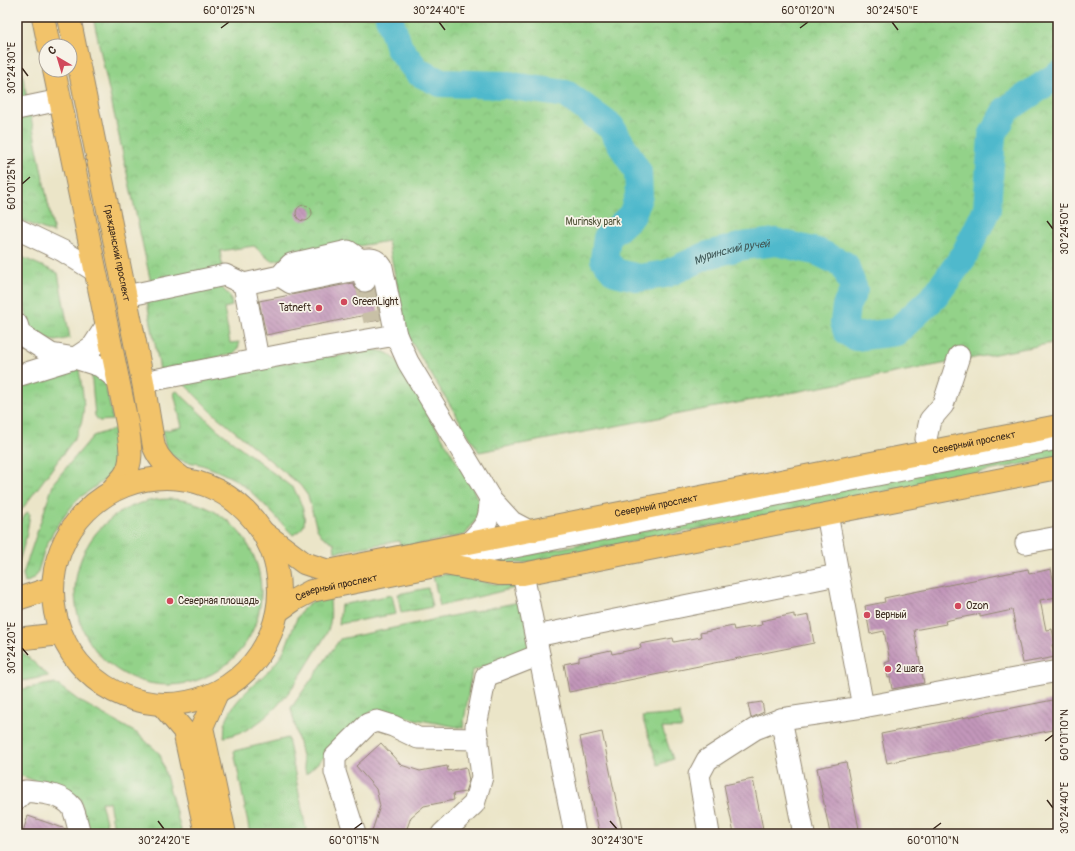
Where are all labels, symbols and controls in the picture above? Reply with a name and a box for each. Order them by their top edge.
text: 60°01'25"N [203,5,255,17]
text: 30°24'40"E [413,5,465,17]
text: 60°01'20"N [782,5,835,17]
text: 30°24'50"E [866,5,918,17]
north arrow [38,38,78,78]
text: 30°24'30"E [6,42,18,94]
text: С [45,43,59,58]
text: 60°01'25"N [6,158,18,210]
text: 30°24'50"E [1059,203,1071,255]
street label: Гражданский проспект [101,204,133,303]
park label: Murinsky park [565,216,621,228]
water label: Муринский ручей [691,236,772,267]
place label: GreenLight [352,296,400,308]
marker: GreenLight [339,297,349,307]
place label: Tatneft [279,302,312,314]
marker: Tatneft [314,303,324,313]
street label: Северный проспект [931,429,1017,457]
street label: Северный проспект [614,492,699,520]
street label: Северный проспект [293,572,379,604]
place label: Северная площадь [178,595,260,607]
marker: Северная площадь [165,596,175,606]
place label: Ozon [966,600,989,612]
marker: Ozon [953,601,963,611]
place label: Верный [875,609,907,621]
marker: Верный [862,610,872,620]
text: 30°24'20"E [6,622,18,674]
place label: 2 шага [896,663,924,675]
marker: 2 шага [883,664,893,674]
text: 60°01'10"N [1059,709,1071,761]
text: 30°24'40"E [1059,782,1071,834]
text: 30°24'20"E [138,835,190,847]
text: 60°01'15"N [329,835,379,847]
text: 30°24'30"E [591,835,643,847]
text: 60°01'10"N [907,835,959,847]

